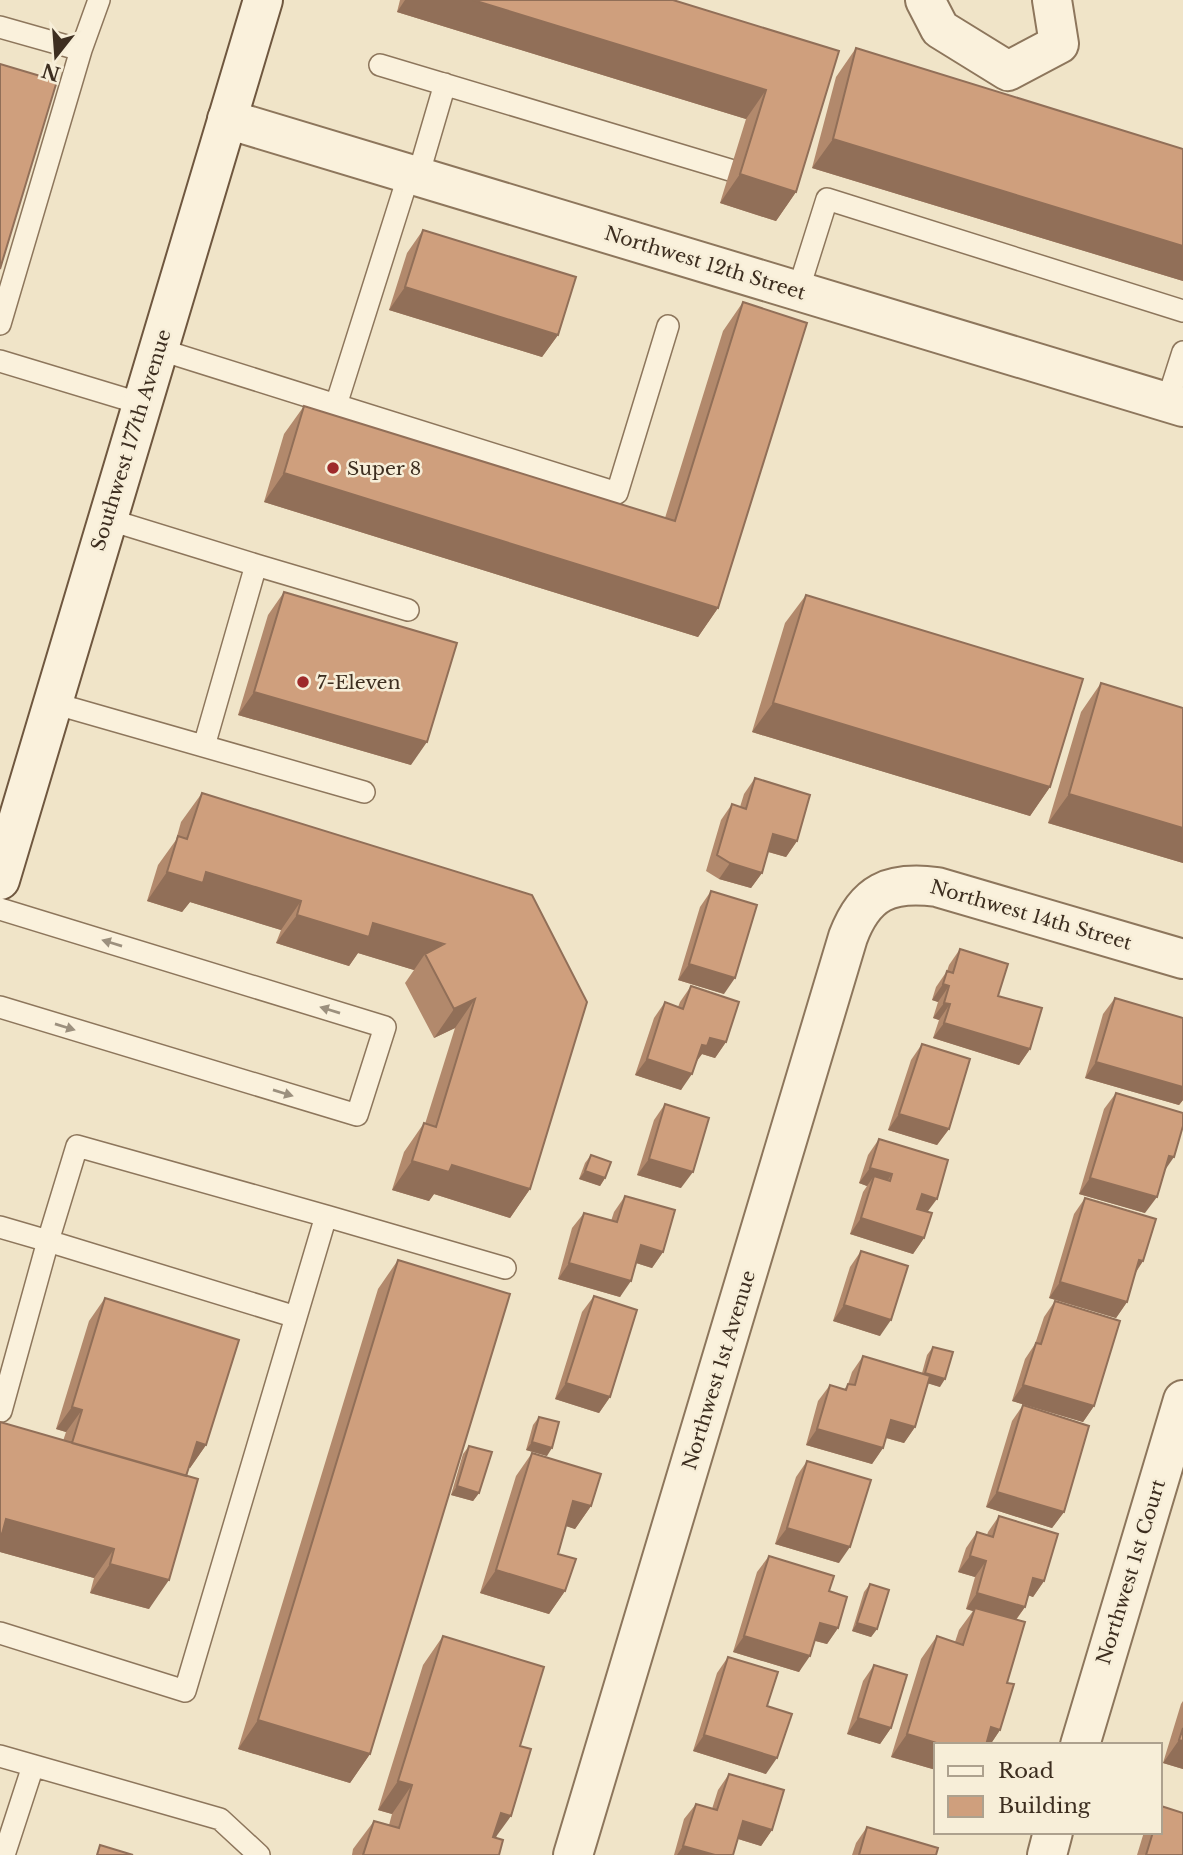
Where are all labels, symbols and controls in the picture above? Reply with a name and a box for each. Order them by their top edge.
north arrow [21,21,91,91]
text: N [39,58,63,85]
street label: Northwest 12th Street [602,221,809,305]
street label: Southwest 177th Avenue [86,327,176,553]
place label: Super 8 [347,457,421,480]
marker: Super 8 [325,460,341,476]
place label: 7-Eleven [317,671,401,694]
marker: 7-Eleven [295,674,311,690]
street label: Northwest 14th Street [928,875,1135,955]
one-way arrow [102,938,123,948]
one-way arrow [319,1004,340,1015]
one-way arrow [55,1022,76,1032]
one-way arrow [273,1088,294,1098]
street label: Northwest 1st Avenue [678,1268,760,1472]
street label: Northwest 1st Court [1092,1476,1170,1667]
legend [934,1743,1162,1834]
text: Road [998,1758,1054,1784]
text: Building [998,1793,1091,1819]

